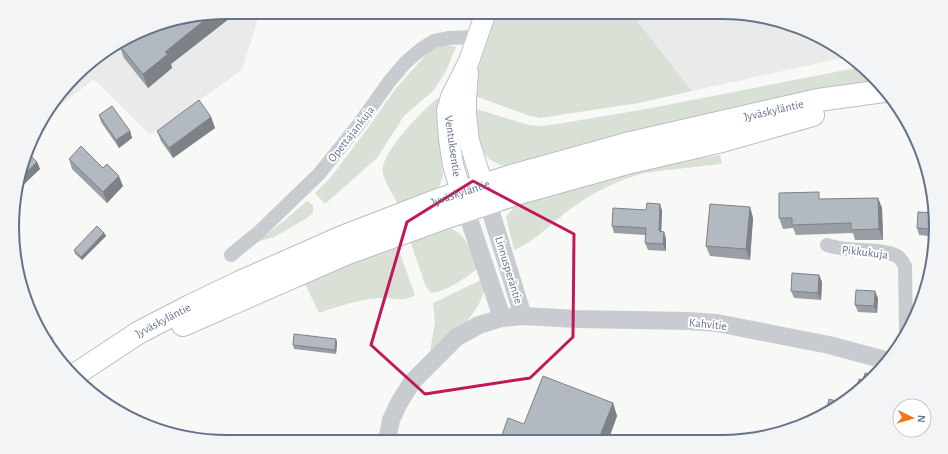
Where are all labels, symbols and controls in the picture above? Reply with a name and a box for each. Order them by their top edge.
street label: Jyväskyläntie [743,98,805,123]
street label: Opettajankuja [325,103,378,165]
street label: Ventuksentie [443,115,463,177]
street label: Jyväskyläntie [430,177,491,208]
street label: Linnusperäntie [493,235,525,305]
street label: Pikkukuja [841,243,889,262]
street label: Jyväskyläntie [133,301,193,339]
street label: Kahvitie [688,316,728,332]
north arrow [892,398,932,438]
text: N [916,415,927,423]

